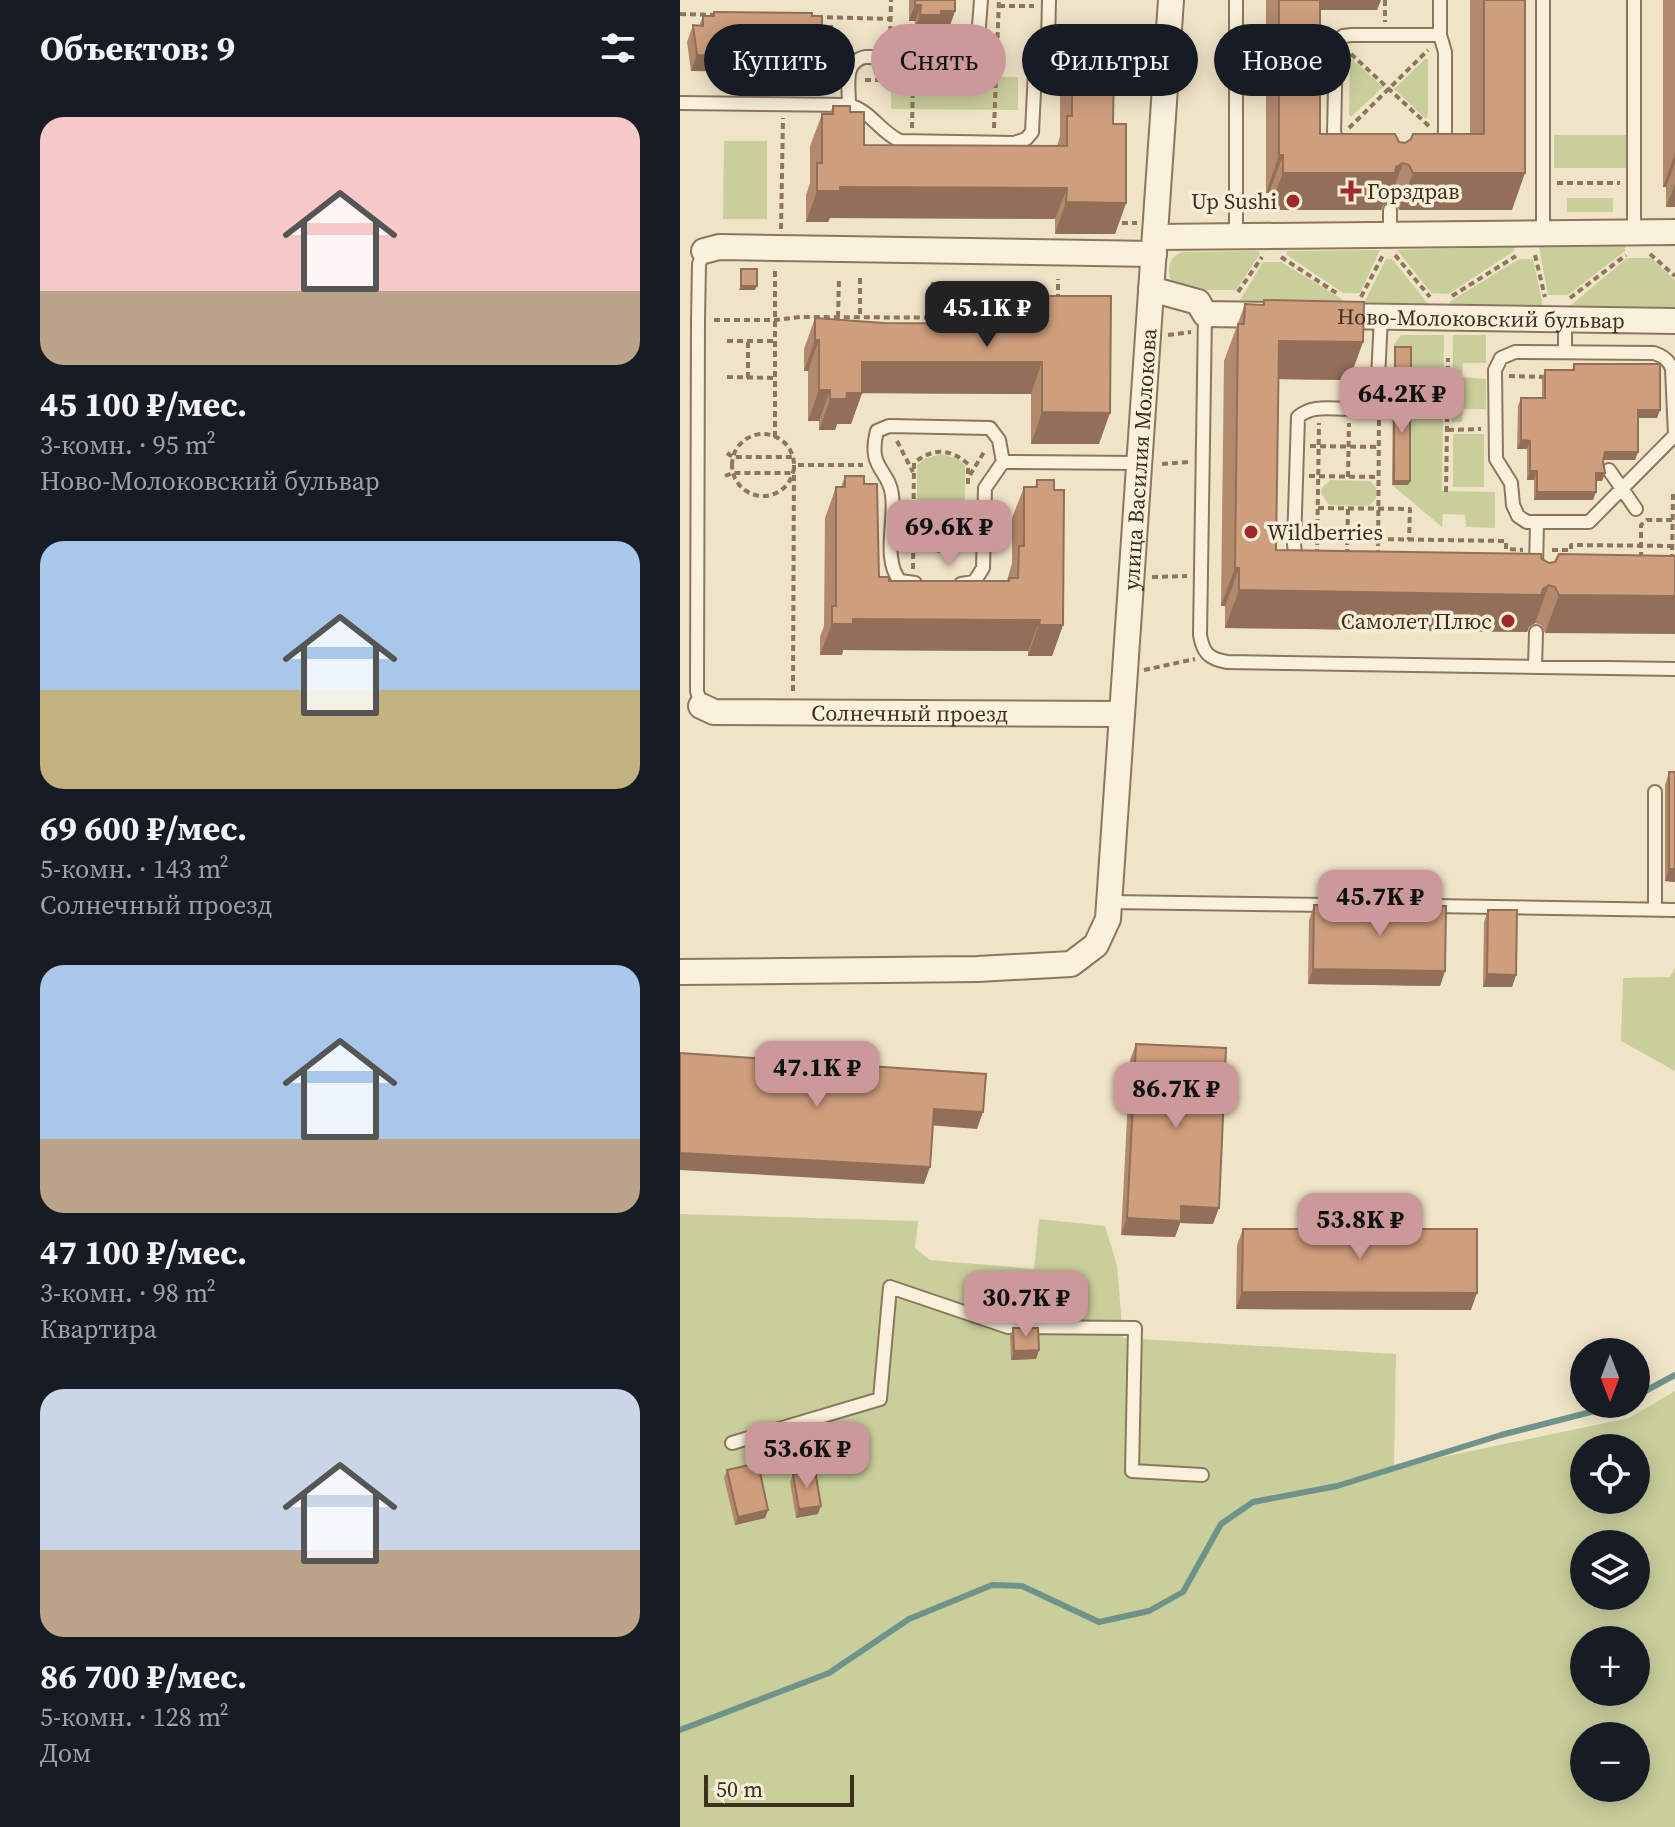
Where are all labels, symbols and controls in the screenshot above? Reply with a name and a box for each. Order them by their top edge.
chip: Купить [704,24,855,96]
chip: Снять [871,24,1006,96]
chip: Фильтры [1022,24,1198,96]
chip: Новое [1214,24,1351,96]
text: Объектов: 9 [40,25,235,71]
icon: filters [596,26,640,70]
icon: home [268,169,412,313]
place label: Горздрав [1367,176,1459,206]
marker: Горздрав [1342,182,1360,200]
place label: Up Sushi [1191,186,1277,216]
marker: Up Sushi [1284,192,1302,210]
pin: 45.1K ₽ [913,281,1061,349]
text: 45.1K ₽ [943,289,1031,325]
street label: Ново-Молоковский бульвар [1337,301,1625,335]
street label: улица Василия Молокова [1116,326,1164,591]
pin: 64.2K ₽ [1328,367,1476,435]
text: 64.2K ₽ [1358,375,1446,411]
text: 45 100 ₽/мес. [40,381,247,427]
text: 3-комн. · 95 m² [40,427,216,463]
text: Ново-Молоковский бульвар [40,463,380,499]
pin: 69.6K ₽ [875,500,1023,568]
text: 69.6K ₽ [905,508,993,544]
place label: Wildberries [1267,517,1383,547]
marker: Wildberries [1242,523,1260,541]
icon: home [268,593,412,737]
place label: Самолет Плюс [1341,606,1492,636]
marker: Самолет Плюс [1499,612,1517,630]
street label: Солнечный проезд [811,697,1008,728]
text: 69 600 ₽/мес. [40,805,247,851]
text: 5-комн. · 143 m² [40,851,229,887]
pin: 45.7K ₽ [1306,870,1454,938]
text: 45.7K ₽ [1336,878,1424,914]
text: Солнечный проезд [40,887,272,923]
icon: home [268,1017,412,1161]
pin: 47.1K ₽ [743,1041,891,1109]
text: 47.1K ₽ [773,1049,861,1085]
pin: 86.7K ₽ [1102,1062,1250,1130]
text: 86.7K ₽ [1132,1070,1220,1106]
pin: 53.8K ₽ [1286,1193,1434,1261]
text: 53.8K ₽ [1316,1201,1404,1237]
text: 47 100 ₽/мес. [40,1229,247,1275]
pin: 30.7K ₽ [952,1271,1100,1339]
text: 3-комн. · 98 m² [40,1275,216,1311]
text: 30.7K ₽ [982,1279,1070,1315]
text: Квартира [40,1311,157,1347]
north arrow [1570,1338,1650,1418]
map controls [1570,1338,1650,1802]
pin: 53.6K ₽ [733,1422,881,1490]
text: 53.6K ₽ [763,1430,851,1466]
button: locate [1570,1434,1650,1514]
icon: home [268,1441,412,1585]
button: layers [1570,1530,1650,1610]
button: + [1570,1626,1650,1706]
text: 86 700 ₽/мес. [40,1653,247,1699]
text: 5-комн. · 128 m² [40,1699,229,1735]
button: − [1570,1722,1650,1802]
text: Дом [40,1735,91,1771]
scale bar [704,1771,854,1807]
text: 50 m [716,1774,763,1804]

